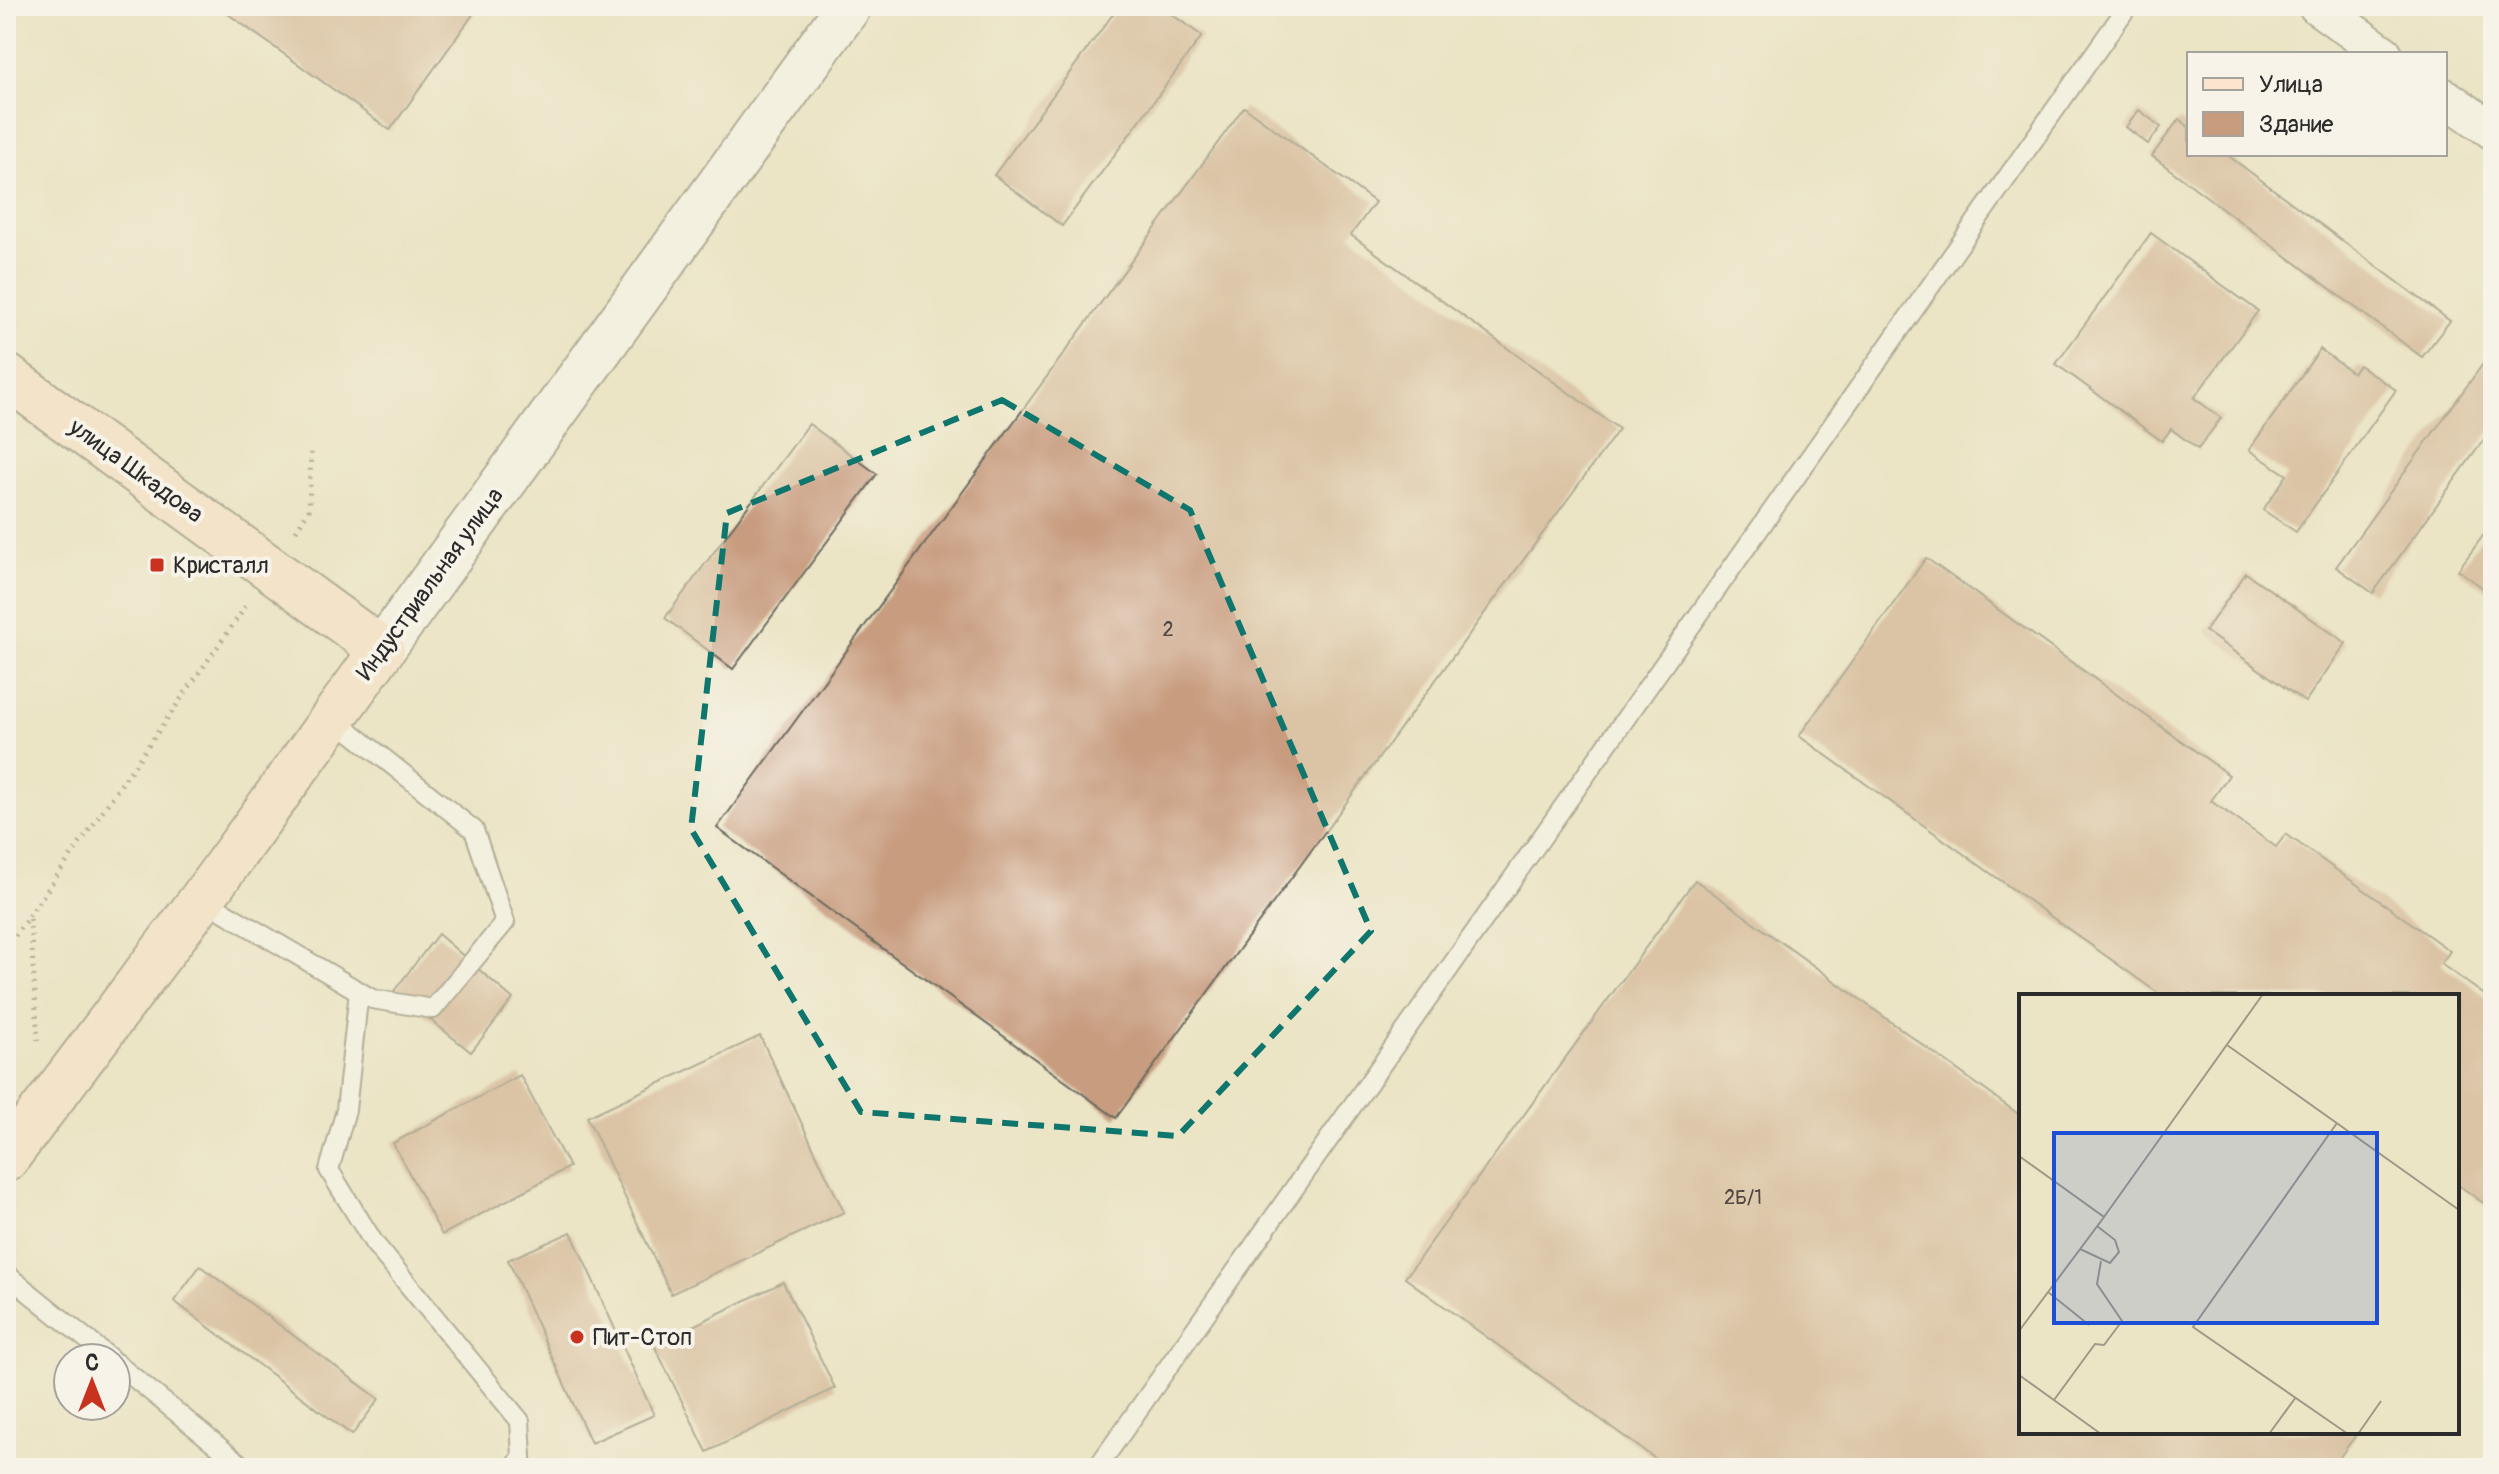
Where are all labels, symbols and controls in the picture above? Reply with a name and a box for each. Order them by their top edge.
legend [2187,52,2447,156]
text: Улица [2259,70,2323,99]
text: Здание [2259,110,2334,139]
street label: улица Шкадова [63,412,209,529]
street label: Индустриальная улица [350,482,510,686]
place label: Кристалл [173,551,269,580]
marker: Кристалл [148,556,166,574]
house number: 2 [1162,617,1174,642]
inset map [2019,994,2459,1434]
house number: 2Б/1 [1724,1185,1762,1210]
place label: Пит-Стоп [593,1323,692,1352]
marker: Пит-Стоп [568,1328,586,1346]
north arrow [52,1342,132,1422]
text: С [85,1349,99,1377]

